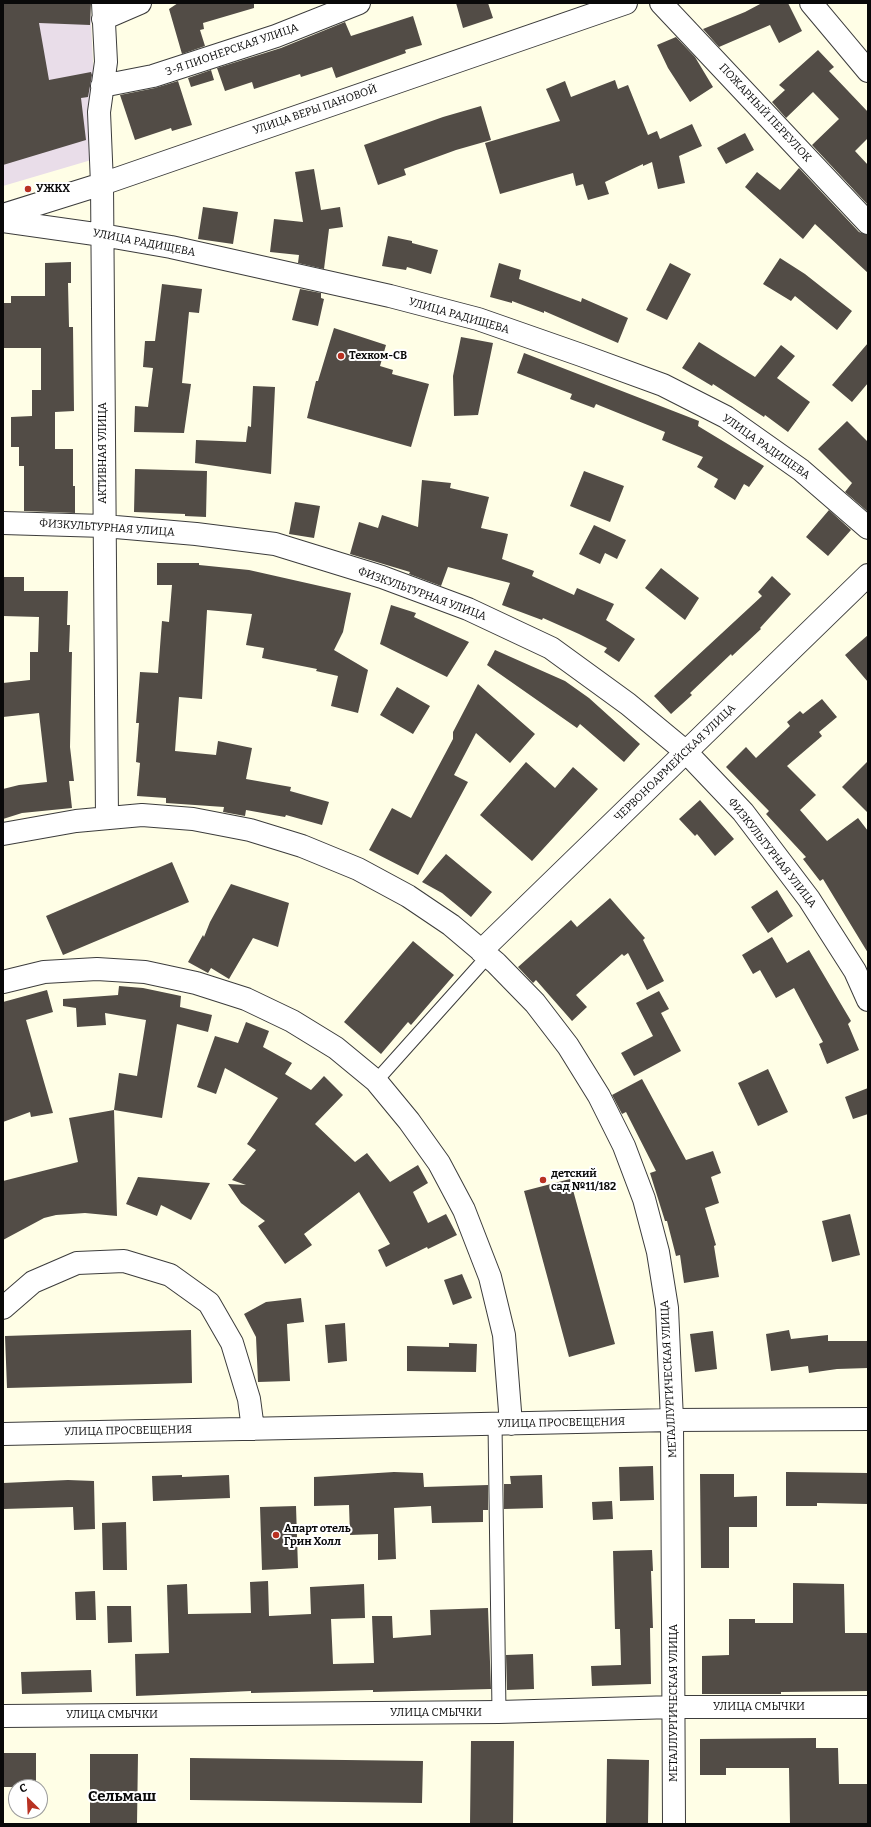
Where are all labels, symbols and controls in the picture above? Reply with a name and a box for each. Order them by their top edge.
street label: 3-Я ПИОНЕРСКАЯ УЛИЦА [164,21,300,79]
street label: ПОЖАРНЫЙ ПЕРЕУЛОК [716,61,814,165]
street label: УЛИЦА ВЕРЫ ПАНОВОЙ [251,83,379,137]
place label: УЖКХ [36,182,70,196]
marker: УЖКХ [23,184,33,194]
street label: УЛИЦА РАДИЩЕВА [92,227,196,259]
street label: УЛИЦА РАДИЩЕВА [407,295,511,337]
place label: Техком-СВ [349,349,407,363]
marker: Техком-СВ [336,351,346,361]
street label: АКТИВНАЯ УЛИЦА [96,402,110,504]
street label: УЛИЦА РАДИЩЕВА [720,412,812,482]
street label: ФИЗКУЛЬТУРНАЯ УЛИЦА [39,517,175,539]
street label: ФИЗКУЛЬТУРНАЯ УЛИЦА [356,565,488,623]
street label: ЧЕРВОНОАРМЕЙСКАЯ УЛИЦА [612,702,738,824]
street label: ФИЗКУЛЬТУРНАЯ УЛИЦА [725,795,819,911]
place label: детский сад №11/182 [551,1167,616,1193]
marker: детский сад №11/182 [538,1175,548,1185]
street label: МЕТАЛЛУРГИЧЕСКАЯ УЛИЦА [658,1300,680,1458]
street label: УЛИЦА ПРОСВЕЩЕНИЯ [497,1415,625,1431]
street label: УЛИЦА ПРОСВЕЩЕНИЯ [64,1423,192,1439]
place label: Апарт отель Грин Холл [284,1522,351,1548]
marker: Апарт отель Грин Холл [271,1530,281,1540]
street label: МЕТАЛЛУРГИЧЕСКАЯ УЛИЦА [667,1624,681,1782]
street label: УЛИЦА СМЫЧКИ [713,1700,805,1714]
street label: УЛИЦА СМЫЧКИ [390,1706,482,1720]
street label: УЛИЦА СМЫЧКИ [66,1708,158,1722]
north arrow [8,1779,48,1819]
text: С [17,1781,29,1796]
district label: Сельмаш [88,1788,156,1806]

